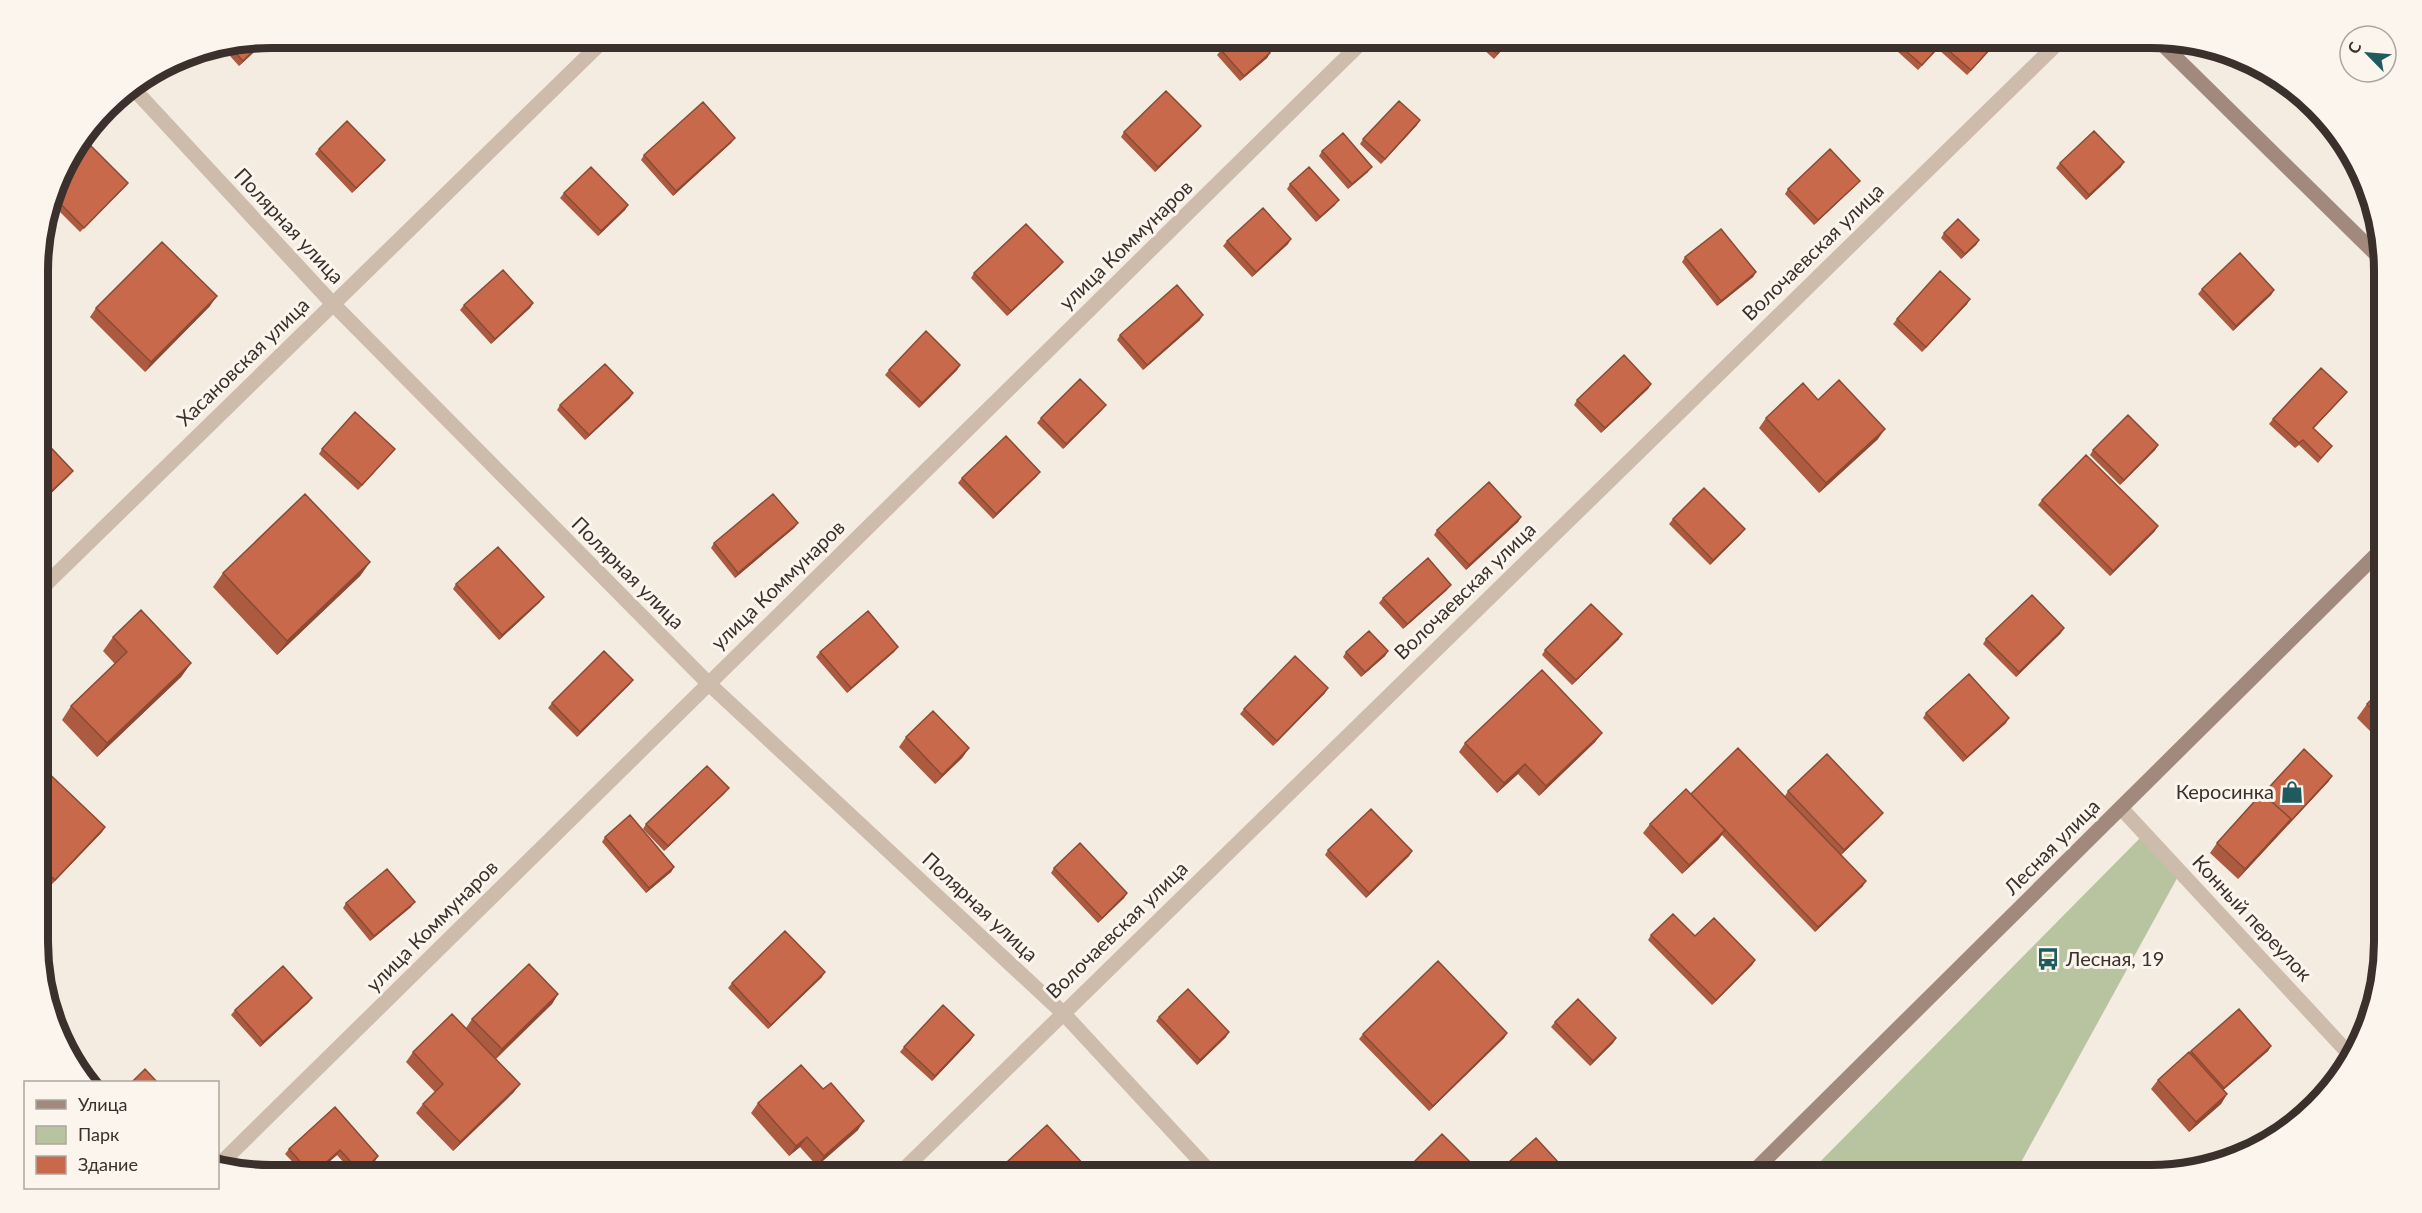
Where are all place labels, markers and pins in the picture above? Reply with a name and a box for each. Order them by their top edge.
place label: Керосинка [2176,779,2274,803]
shop icon: Керосинка [2279,779,2305,805]
bus stop icon: Лесная, 19 [2035,946,2061,972]
place label: Лесная, 19 [2065,946,2164,970]

